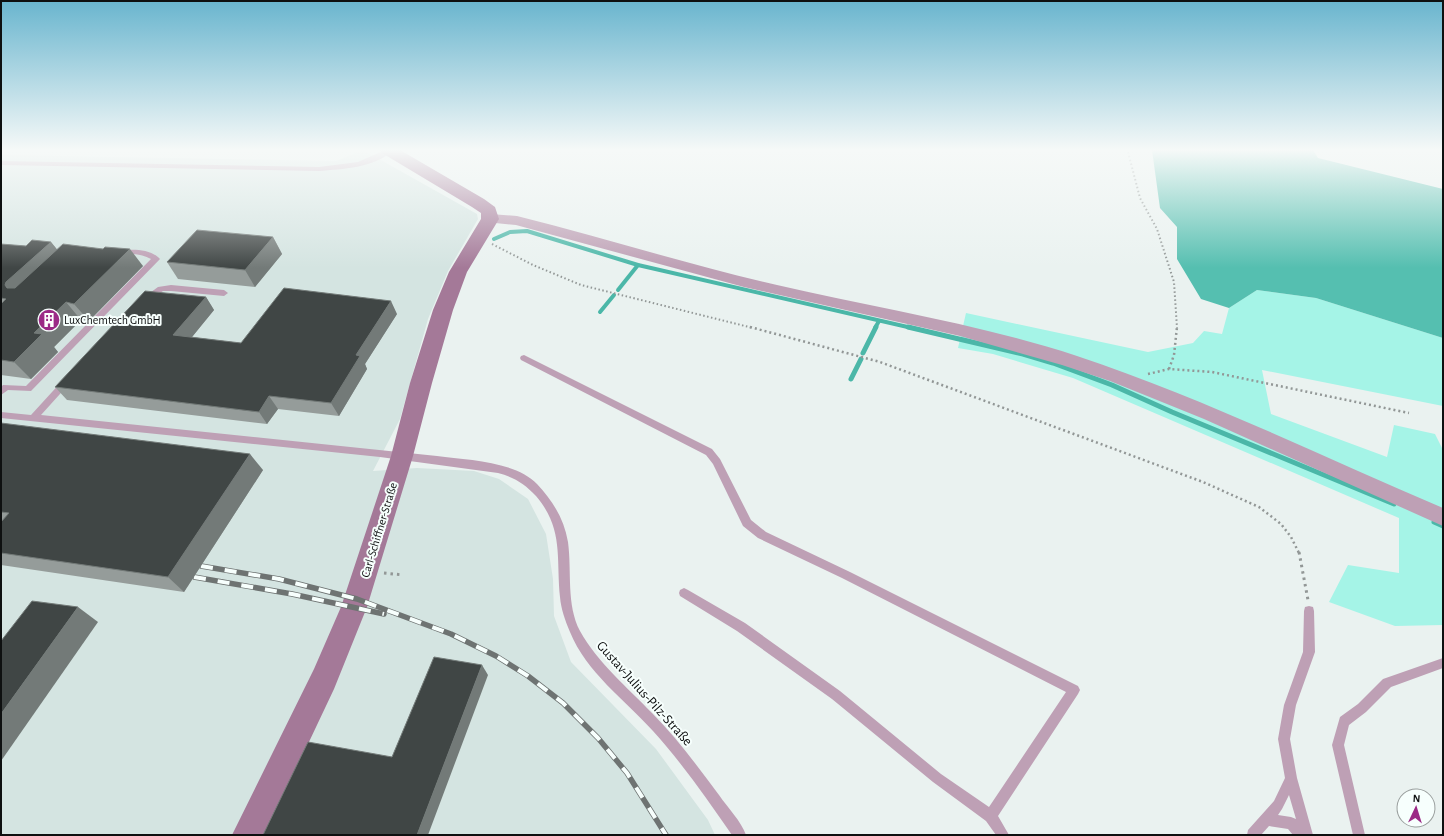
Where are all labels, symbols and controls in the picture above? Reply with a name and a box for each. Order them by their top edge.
building icon: LuxChemtech GmbH [36,307,62,333]
place label: LuxChemtech GmbH [64,314,161,326]
street label: Carl-Schiffner-Straße [359,481,399,579]
street label: Gustav-Julius-Pilz-Straße [594,639,695,749]
north arrow [1396,788,1436,828]
text: N [1412,793,1421,804]

